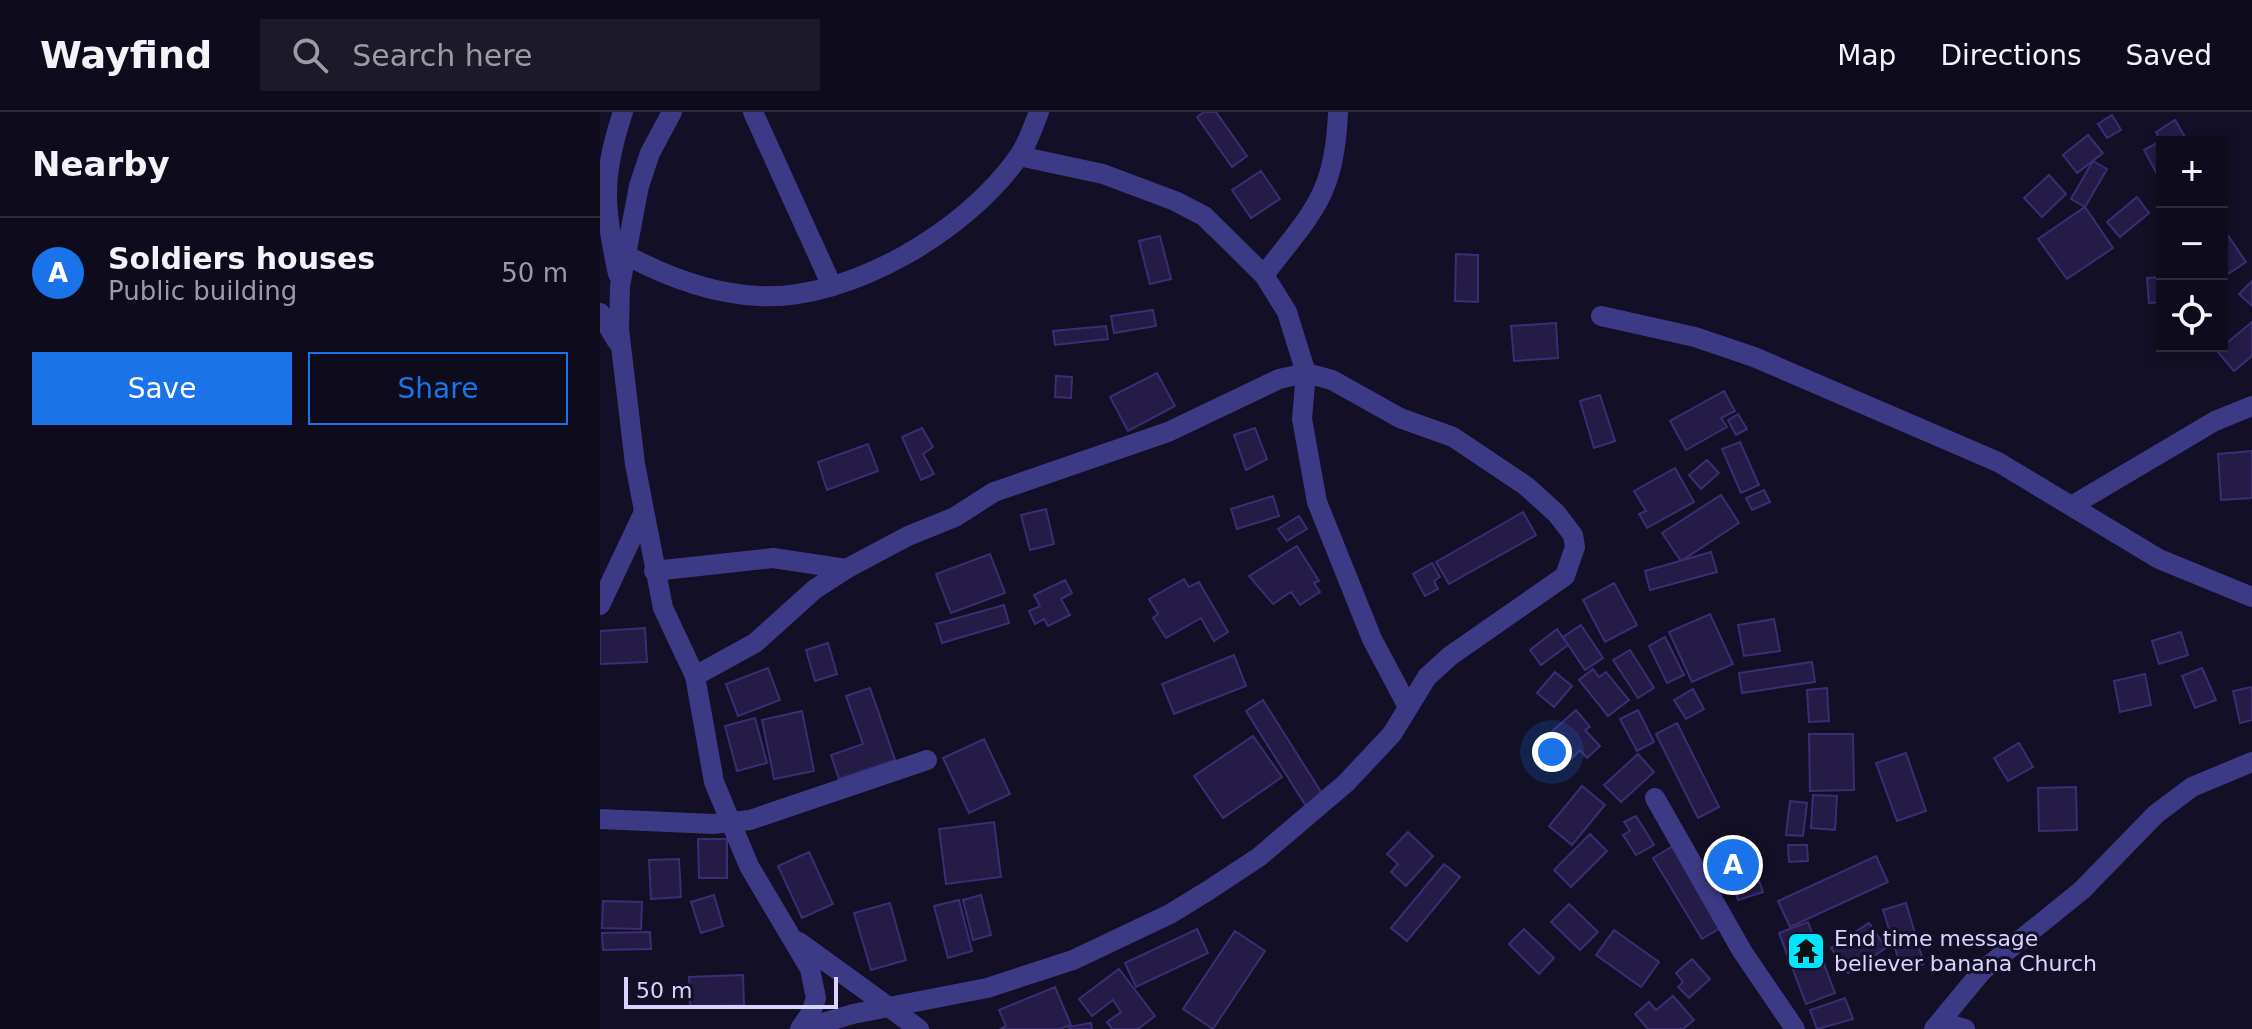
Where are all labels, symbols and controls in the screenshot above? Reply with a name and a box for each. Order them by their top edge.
search box [260,19,820,91]
text: Wayfind [40,33,212,77]
icon: search [288,33,332,77]
text: Search here [352,38,532,73]
text: Map [1837,39,1896,72]
text: Directions [1940,39,2081,72]
text: Saved [2125,39,2212,72]
map controls [2156,136,2228,352]
button: + [2156,136,2228,208]
text: Nearby [32,144,170,184]
button: − [2156,208,2228,280]
text: Soldiers houses [108,241,375,276]
text: A [48,258,68,288]
text: 50 m [501,258,568,288]
text: Public building [108,276,297,306]
button: locate [2156,280,2228,352]
button: Save [32,352,292,425]
button: Share [308,352,568,425]
your location [1532,732,1572,772]
pin: A [1707,835,1759,895]
place label: End time message believer banana Church [1834,926,2097,976]
temple icon: End time message believer banana Church [1785,930,1827,972]
scale bar [624,973,838,1009]
text: 50 m [636,978,692,1003]

